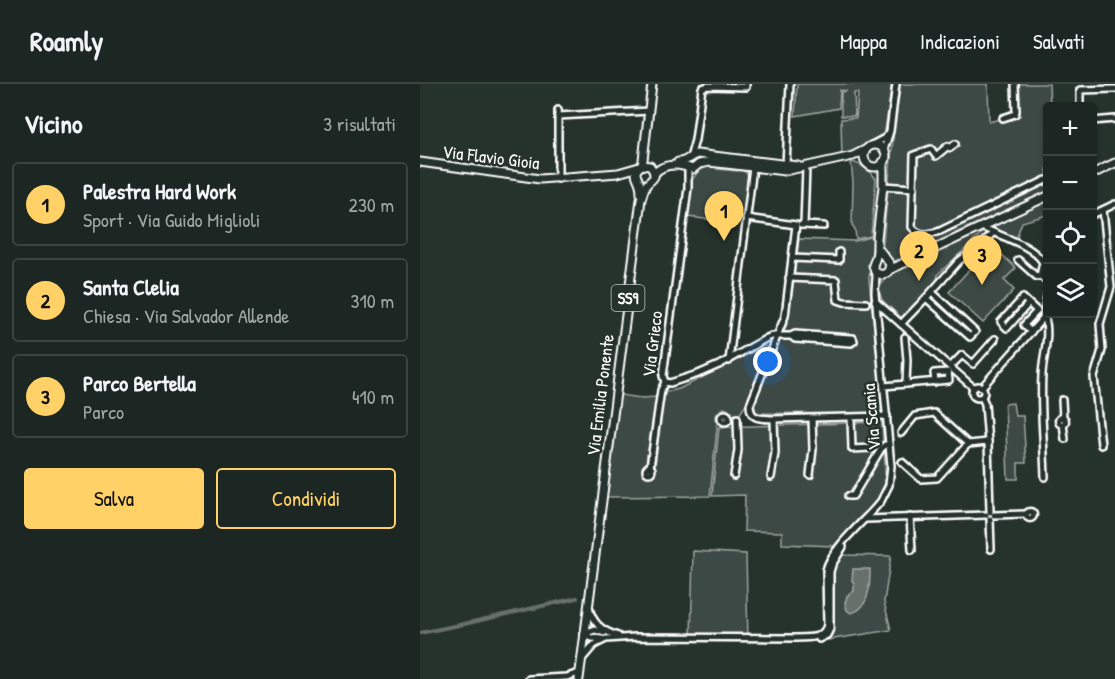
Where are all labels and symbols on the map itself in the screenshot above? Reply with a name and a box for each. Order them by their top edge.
street label: Via Flavio Gioia [441,139,541,175]
pin: 1 [704,192,744,241]
pin: 2 [900,232,938,281]
pin: 3 [962,236,1002,285]
road number: SS9 [612,285,644,311]
street label: Via Grieco [636,310,668,378]
street label: Via Emilia Ponente [580,333,620,457]
your location [753,347,782,376]
street label: Via Scania [856,383,886,451]

